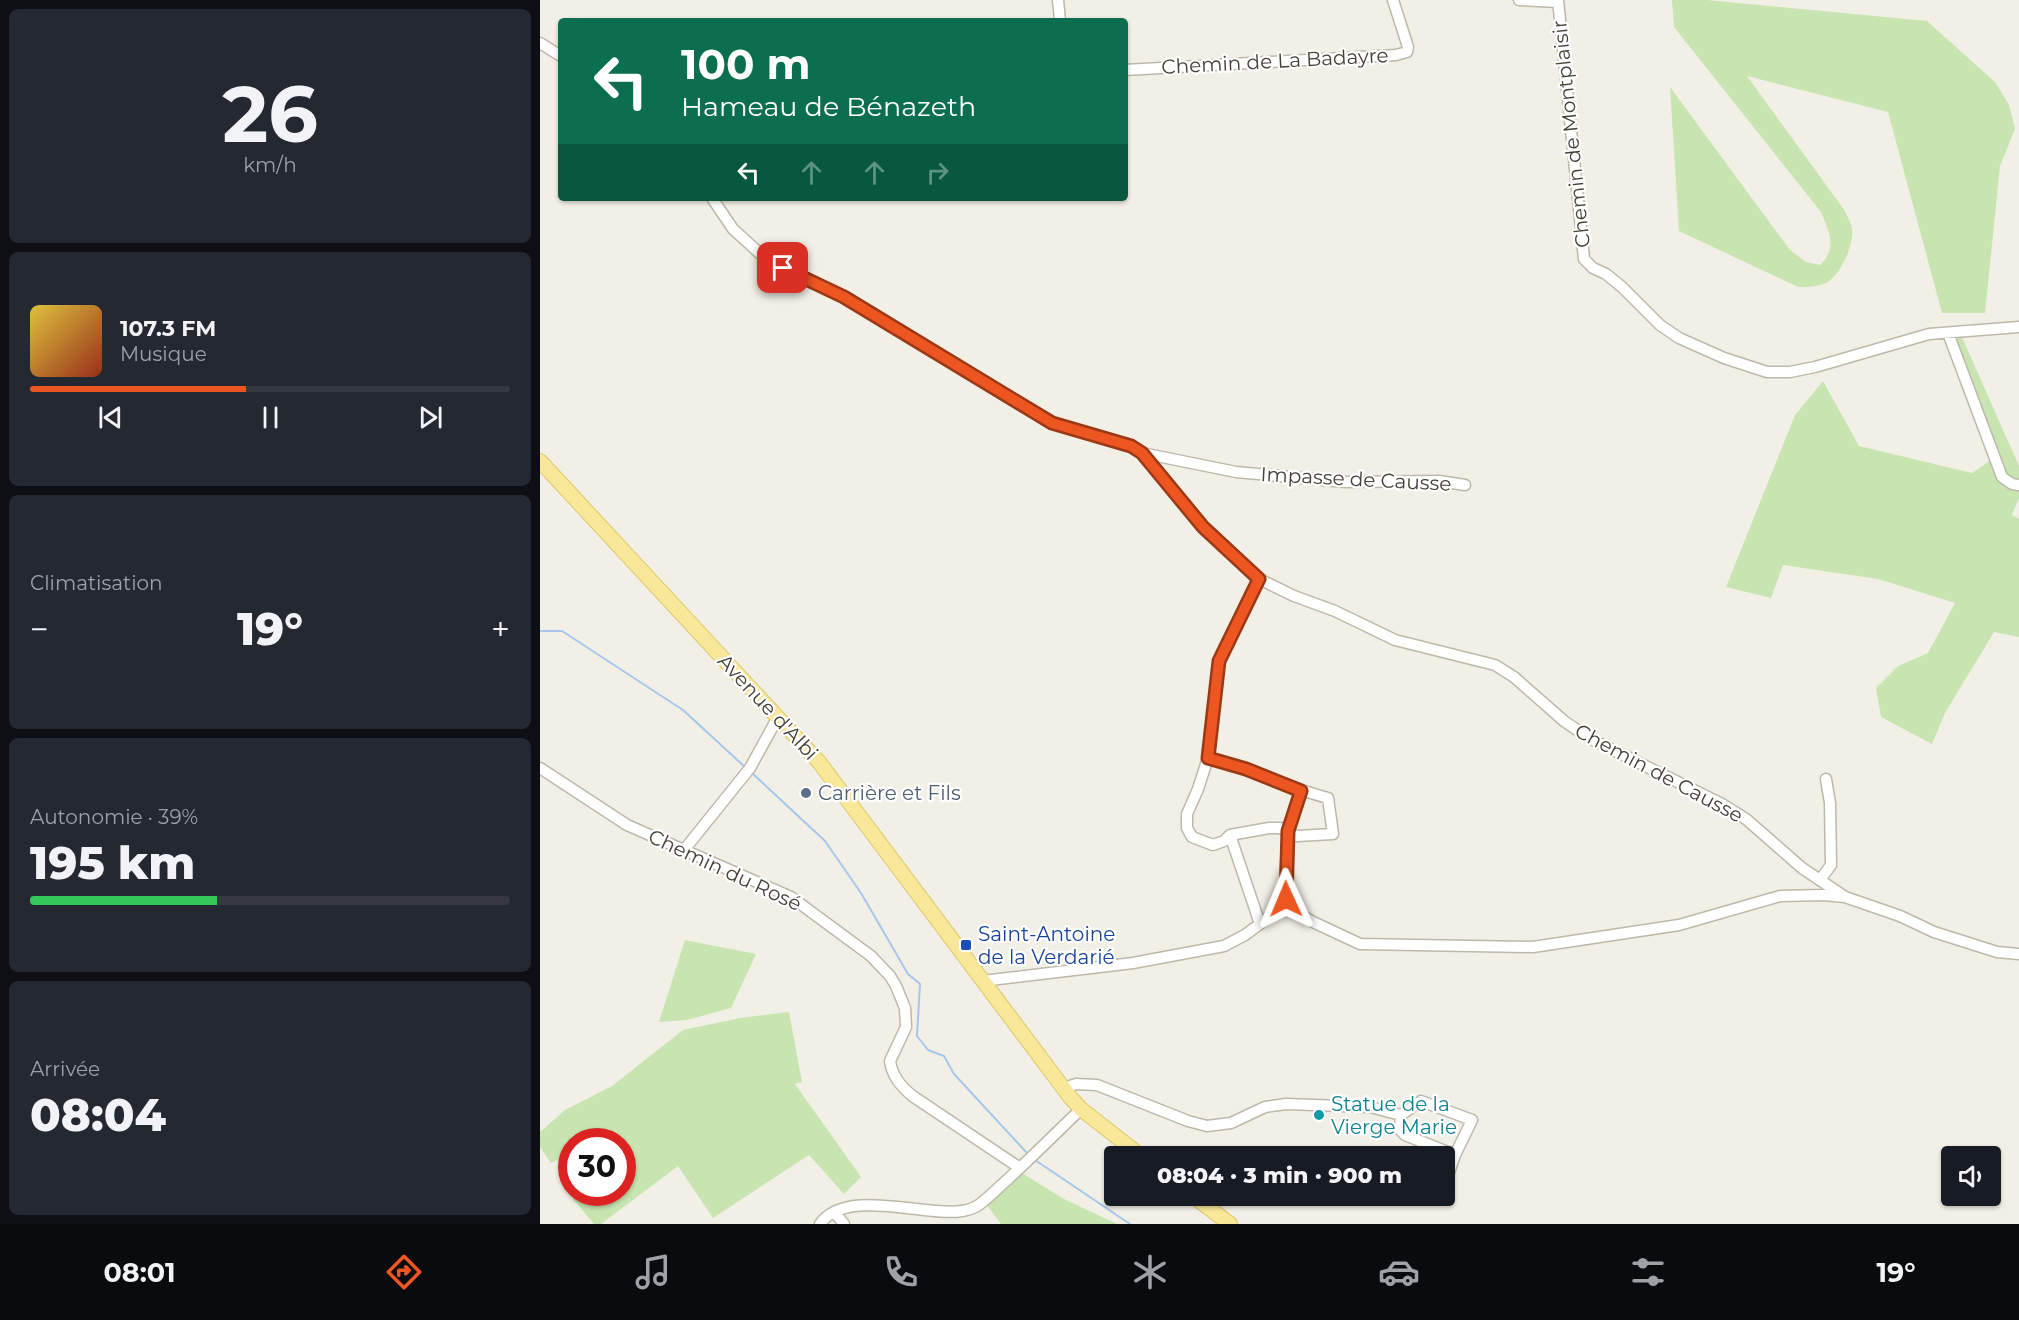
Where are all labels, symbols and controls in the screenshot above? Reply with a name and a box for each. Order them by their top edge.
street label: Chemin de Montplaisir [1547,19,1595,249]
text: 100 m [681,38,810,90]
icon: left [582,42,660,120]
street label: Chemin de La Badayre [1161,43,1389,79]
text: 26 [222,66,318,162]
text: Hameau de Bénazeth [681,90,976,123]
text: km/h [243,153,297,177]
icon: left [732,156,765,189]
icon: ahead [795,156,828,189]
icon: ahead [858,156,891,189]
icon: right [921,156,954,189]
pin [757,242,808,293]
icon: arrive [766,251,799,284]
text: 107.3 FM [120,315,216,342]
text: Musique [120,342,207,366]
icon: previous [94,401,127,434]
icon: pause [254,401,287,434]
icon: next [414,401,447,434]
street label: Impasse de Causse [1260,462,1452,496]
text: Climatisation [30,571,163,595]
text: 19° [237,601,303,656]
text: − [30,609,49,649]
text: + [491,609,510,649]
street label: Avenue d'Albi [713,649,823,765]
street label: Chemin de Causse [1571,719,1747,827]
place label: Carrière et Fils [818,781,961,805]
marker: Carrière et Fils [799,786,813,800]
text: Autonomie · 39% [30,805,198,829]
street label: Chemin du Rosé [645,824,805,916]
text: 195 km [30,835,195,890]
position arrow [1254,867,1318,931]
place label: Saint-Antoine de la Verdarié [978,922,1115,969]
marker: Saint-Antoine de la Verdarié [959,938,973,952]
text: Arrivée [30,1057,100,1081]
text: 08:04 [30,1087,166,1142]
place label: Statue de la Vierge Marie [1331,1092,1457,1139]
marker: Statue de la Vierge Marie [1312,1108,1326,1122]
speed limit sign: 30 [558,1128,636,1206]
map controls [1941,1146,2001,1206]
button: sound [1941,1146,2001,1206]
text: 08:04 · 3 min · 900 m [1157,1162,1402,1189]
icon: directions [383,1251,425,1293]
icon: music [632,1251,674,1293]
icon: phone [880,1251,922,1293]
icon: climate [1129,1251,1171,1293]
icon: car [1378,1251,1420,1293]
icon: filters [1627,1251,1669,1293]
text: 08:01 [103,1256,176,1289]
text: 19° [1876,1256,1916,1289]

